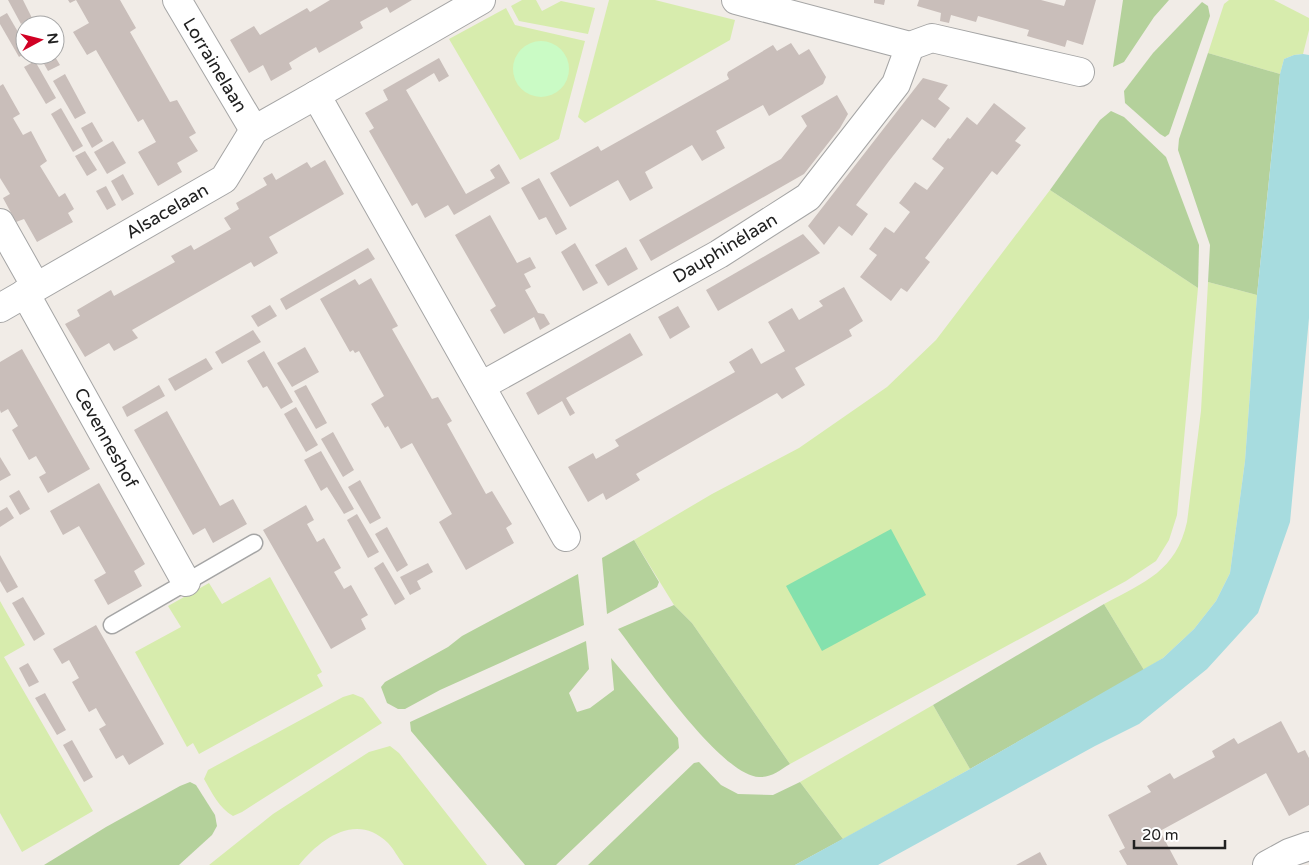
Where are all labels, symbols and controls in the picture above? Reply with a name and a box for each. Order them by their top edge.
street label: Lorrainelaan [178,14,252,116]
north arrow [15,15,65,65]
text: N [43,32,62,45]
street label: Alsacelaan [122,178,212,244]
street label: Dauphinélaan [669,208,781,288]
street label: Cevenneshof [69,384,143,492]
scale bar [1134,818,1225,850]
text: 20 m [1142,826,1179,844]

